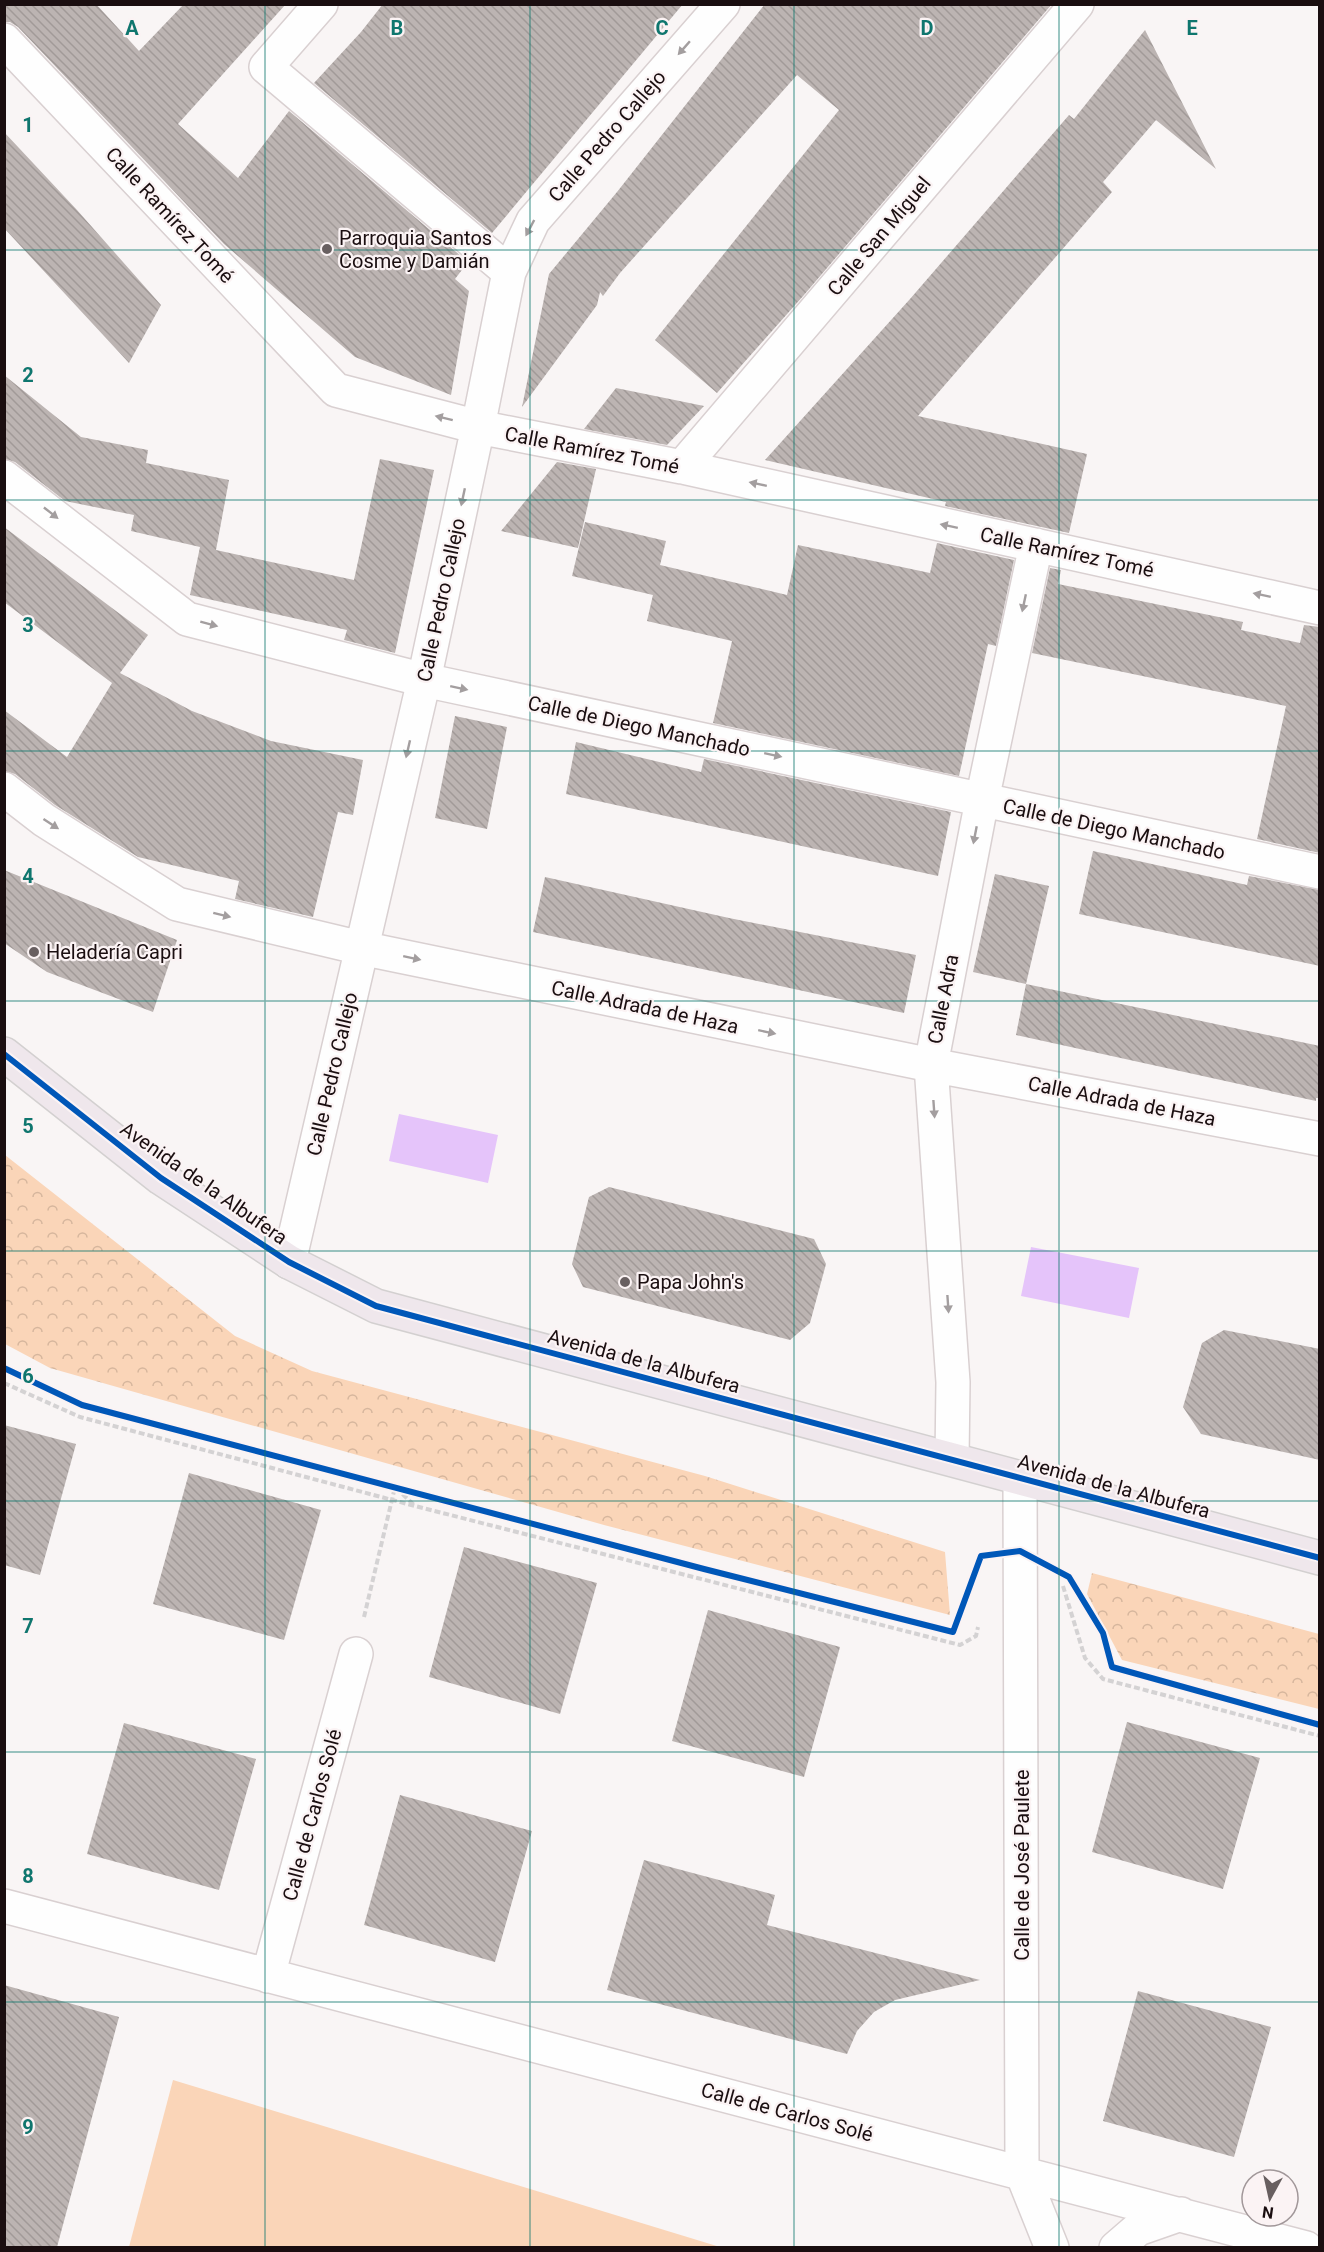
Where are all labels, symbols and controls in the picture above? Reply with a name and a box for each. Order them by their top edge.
text: A [125,16,139,40]
text: B [391,16,403,40]
text: C [655,16,669,40]
text: D [921,16,934,40]
text: E [1186,16,1198,40]
one-way arrow [677,41,691,56]
street label: Calle Pedro Callejo [543,65,671,207]
text: 1 [22,113,34,137]
street label: Calle Ramírez Tomé [101,142,239,288]
street label: Calle San Miguel [822,172,936,300]
one-way arrow [525,220,535,237]
place label: Parroquia Santos Cosme y Damián [339,226,492,273]
marker: Parroquia Santos Cosme y Damián [320,242,334,256]
text: 2 [22,363,34,387]
one-way arrow [435,413,454,423]
street label: Calle Ramírez Tomé [503,421,681,479]
one-way arrow [749,479,768,489]
one-way arrow [458,488,467,507]
one-way arrow [43,506,58,518]
street label: Calle Pedro Callejo [412,516,470,684]
one-way arrow [939,521,958,530]
street label: Calle Ramírez Tomé [978,522,1156,582]
one-way arrow [1253,590,1272,599]
one-way arrow [1019,593,1028,612]
text: 3 [22,613,34,637]
one-way arrow [200,620,218,630]
one-way arrow [450,683,468,693]
street label: Calle de Diego Manchado [526,691,752,761]
one-way arrow [402,740,412,759]
one-way arrow [763,751,782,760]
street label: Calle de Diego Manchado [1001,794,1227,864]
one-way arrow [43,818,59,829]
one-way arrow [970,825,979,844]
text: 4 [22,864,34,888]
one-way arrow [212,910,231,920]
place label: Heladería Capri [46,940,183,964]
marker: Heladería Capri [27,945,41,959]
street label: Calle Adra [923,952,963,1046]
one-way arrow [402,954,421,964]
street label: Calle Adrada de Haza [549,975,741,1039]
street label: Calle Pedro Callejo [302,990,362,1158]
one-way arrow [758,1028,777,1037]
street label: Calle Adrada de Haza [1026,1071,1218,1131]
one-way arrow [929,1100,938,1119]
text: 5 [22,1114,34,1138]
street label: Avenida de la Albufera [116,1116,292,1250]
place label: Papa John's [637,1270,744,1294]
marker: Papa John's [618,1275,632,1289]
one-way arrow [943,1294,953,1313]
street label: Avenida de la Albufera [545,1324,743,1398]
text: 6 [22,1364,34,1388]
street label: Avenida de la Albufera [1015,1449,1213,1523]
text: 7 [22,1614,34,1638]
street label: Calle de Carlos Solé [278,1726,346,1904]
street label: Calle de José Paulete [1010,1769,1034,1961]
text: 8 [22,1864,34,1888]
street label: Calle de Carlos Solé [698,2078,876,2146]
text: 9 [22,2115,34,2139]
north arrow [1240,2168,1300,2228]
text: N [1261,2202,1275,2223]

